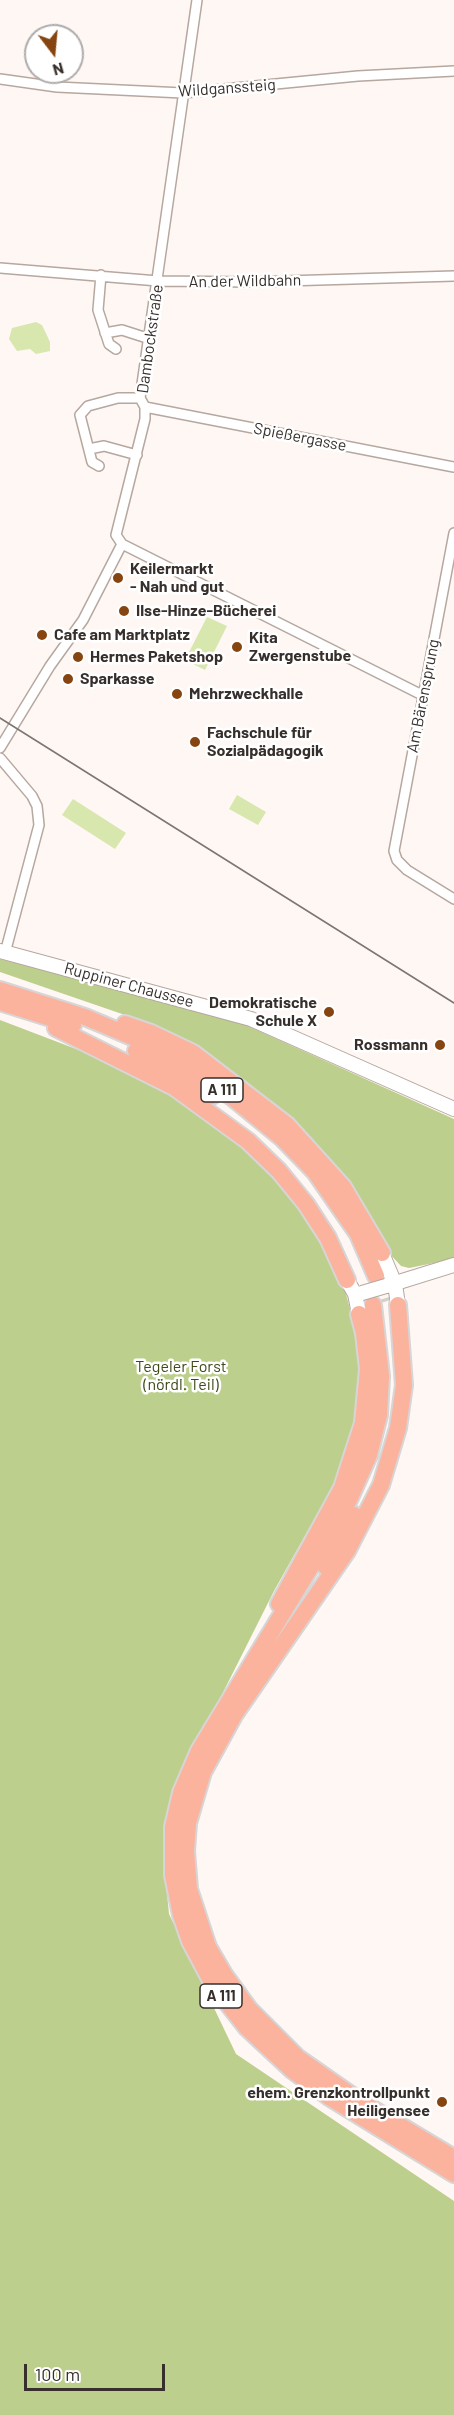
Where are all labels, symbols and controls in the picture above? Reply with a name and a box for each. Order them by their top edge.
north arrow [24,24,84,84]
text: N [51,59,66,80]
street label: Wildganssteig [178,75,276,101]
street label: An der Wildbahn [189,270,301,292]
street label: Dambockstraße [133,283,167,395]
street label: Spießergasse [252,419,348,455]
place label: Keilermarkt - Nah und gut [130,559,224,597]
marker: Keilermarkt - Nah und gut [111,571,125,585]
place label: Ilse-Hinze-Bücherei [136,601,276,621]
marker: Ilse-Hinze-Bücherei [117,604,131,618]
place label: Cafe am Marktplatz [54,625,190,645]
marker: Cafe am Marktplatz [35,628,49,642]
place label: Kita Zwergenstube [249,628,351,666]
street label: Am Bärensprung [403,638,443,754]
marker: Kita Zwergenstube [230,640,244,654]
place label: Hermes Paketshop [90,647,223,667]
marker: Hermes Paketshop [71,650,85,664]
place label: Sparkasse [80,669,154,689]
marker: Sparkasse [61,672,75,686]
place label: Mehrzweckhalle [189,684,303,704]
marker: Mehrzweckhalle [170,687,184,701]
place label: Fachschule für Sozialpädagogik [207,723,324,761]
marker: Fachschule für Sozialpädagogik [188,735,202,749]
street label: Ruppiner Chaussee [62,958,196,1012]
place label: Demokratische Schule X [209,993,317,1031]
marker: Demokratische Schule X [322,1005,336,1019]
place label: Rossmann [354,1035,428,1055]
marker: Rossmann [433,1038,447,1052]
road number: A 111 [201,1078,243,1102]
park label: Tegeler Forst (nördl. Teil) [135,1357,227,1395]
road number: A 111 [200,1984,242,2008]
place label: ehem. Grenzkontrollpunkt Heiligensee [247,2083,430,2121]
marker: ehem. Grenzkontrollpunkt Heiligensee [435,2095,449,2109]
scale bar [27,2352,168,2390]
text: 100 m [35,2363,80,2385]

